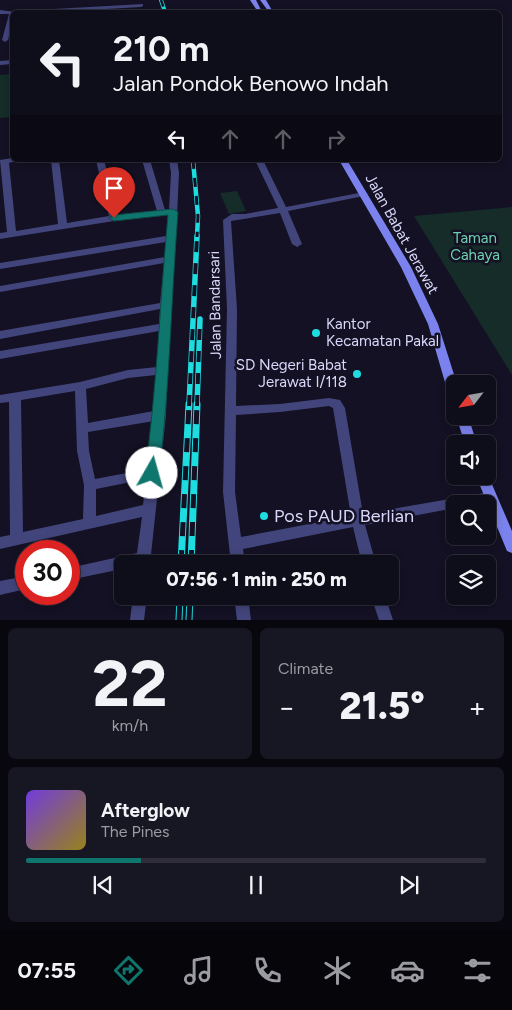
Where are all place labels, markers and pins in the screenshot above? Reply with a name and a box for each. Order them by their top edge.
pin [93,167,135,218]
place label: Kantor Kecamatan Pakal [326,315,439,350]
marker: Kantor Kecamatan Pakal [310,327,322,339]
place label: SD Negeri Babat Jerawat I/118 [236,356,347,391]
marker: SD Negeri Babat Jerawat I/118 [351,368,363,380]
place label: Pos PAUD Berlian [274,505,414,527]
marker: Pos PAUD Berlian [258,510,270,522]

